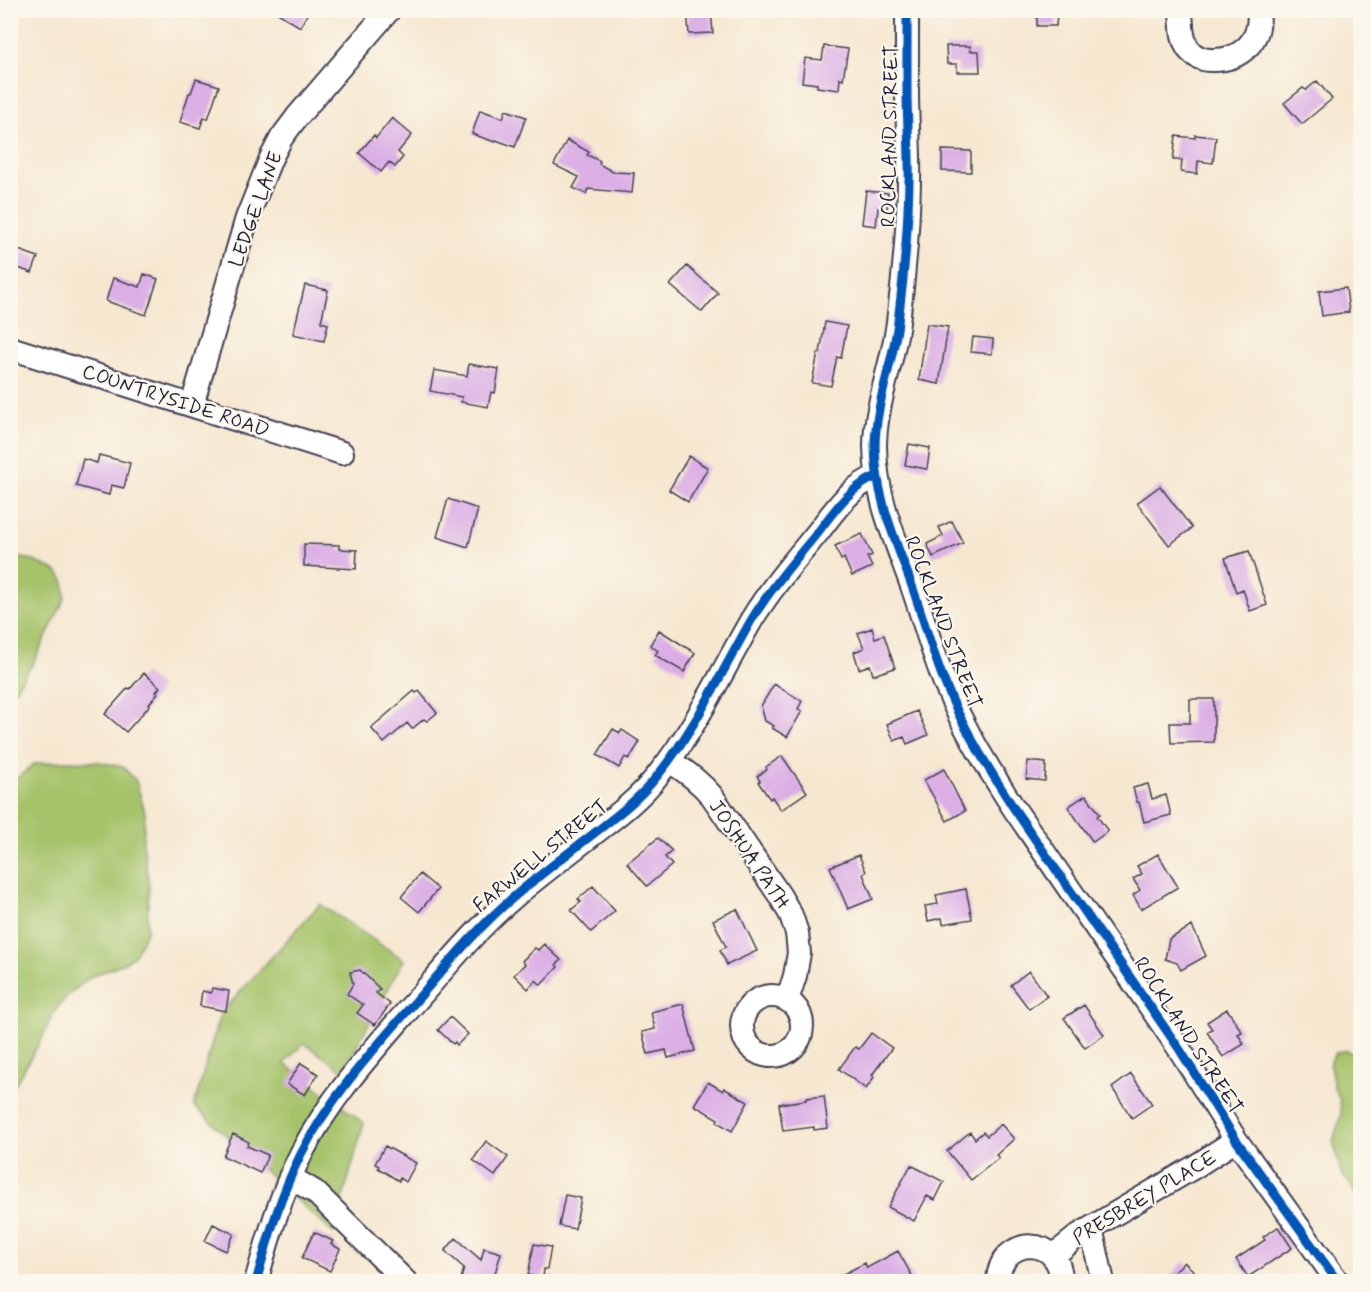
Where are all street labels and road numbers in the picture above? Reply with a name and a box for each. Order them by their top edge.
street label: ROCKLAND STREET [875,45,906,228]
street label: LEDGE LANE [223,148,290,271]
street label: COUNTRYSIDE ROAD [78,358,273,444]
street label: ROCKLAND STREET [897,532,988,713]
street label: FARWELL STREET [468,793,614,919]
street label: JOSHUA PATH [702,795,796,915]
street label: ROCKLAND STREET [1127,952,1249,1120]
street label: PRESBREY PLACE [1068,1145,1222,1252]

